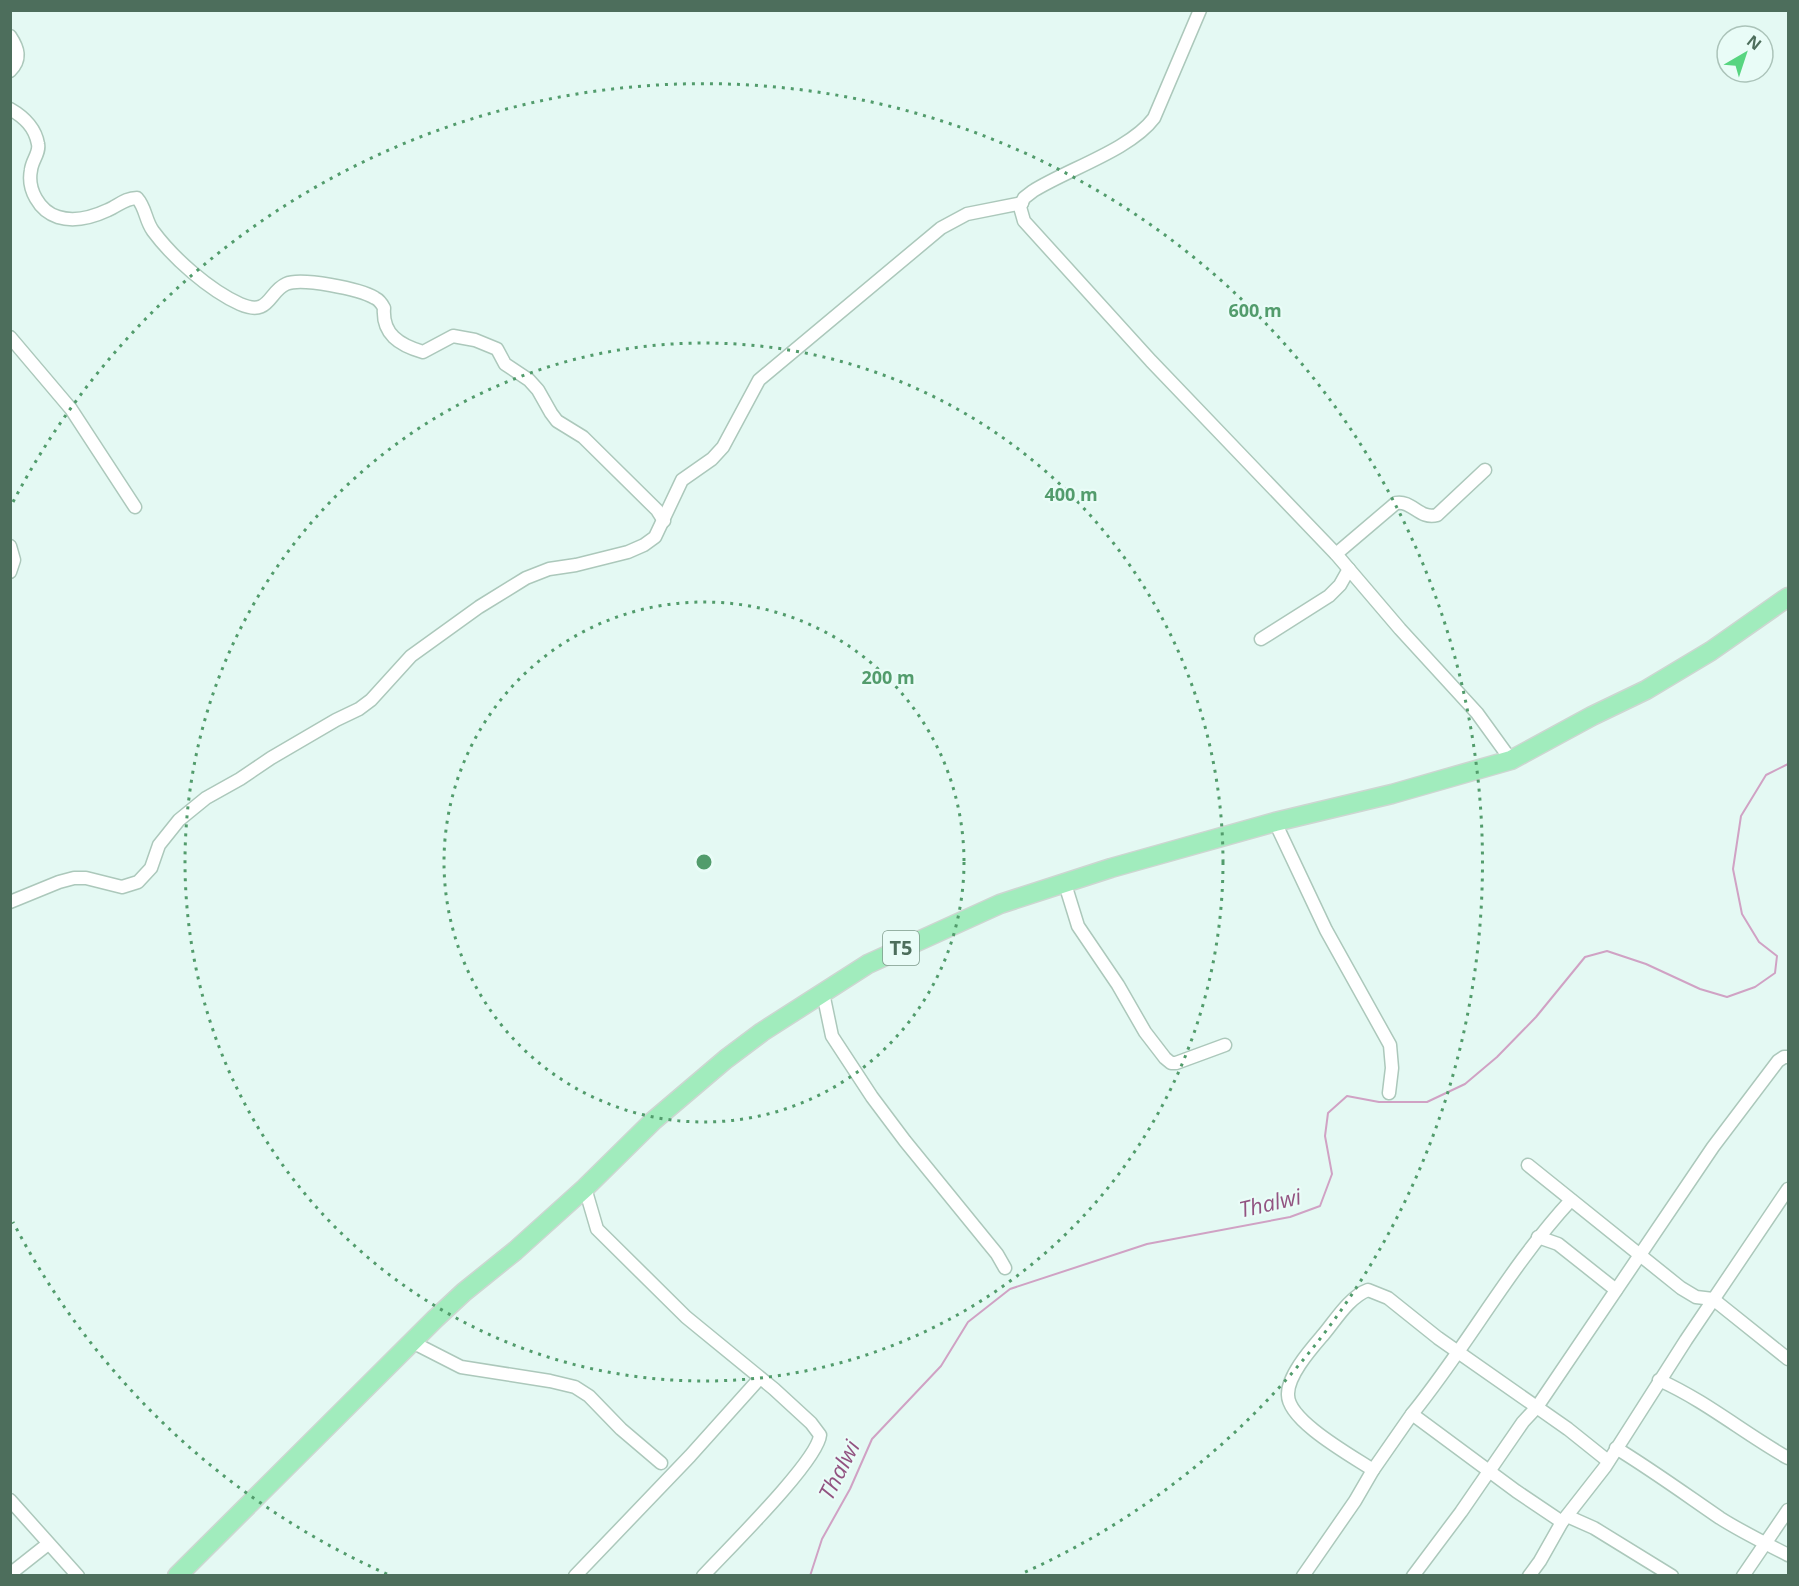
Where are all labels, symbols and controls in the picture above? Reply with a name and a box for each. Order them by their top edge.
north arrow [1715,24,1775,84]
text: N [1742,30,1766,55]
text: 600 m [1228,298,1282,322]
text: 400 m [1044,482,1098,506]
text: 200 m [861,665,915,689]
centre of rings [694,852,714,872]
road number: T5 [883,931,919,965]
water label: Thalwi [1236,1180,1304,1224]
water label: Thalwi [810,1434,866,1504]

